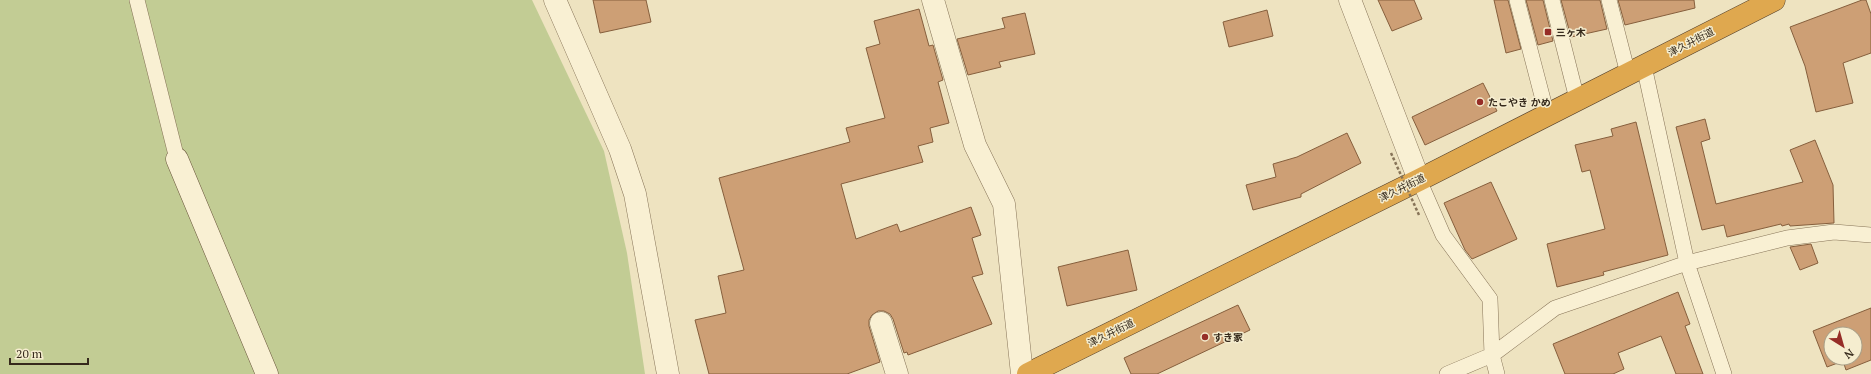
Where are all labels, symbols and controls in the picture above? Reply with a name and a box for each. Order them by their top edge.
street label: 津久井街道 [1666,25,1716,59]
place label: 三ヶ木 [1556,26,1586,39]
marker: 三ヶ木 [1543,27,1553,37]
place label: たこやき かめ [1488,96,1551,109]
marker: たこやき かめ [1475,97,1485,107]
street label: 津久井街道 [1377,171,1427,205]
street label: 津久井街道 [1086,316,1136,350]
north arrow [1823,326,1863,366]
place label: すき家 [1213,331,1243,344]
marker: すき家 [1200,332,1210,342]
scale bar [10,340,88,366]
text: 20 m [16,346,43,361]
text: N [1841,346,1857,362]

